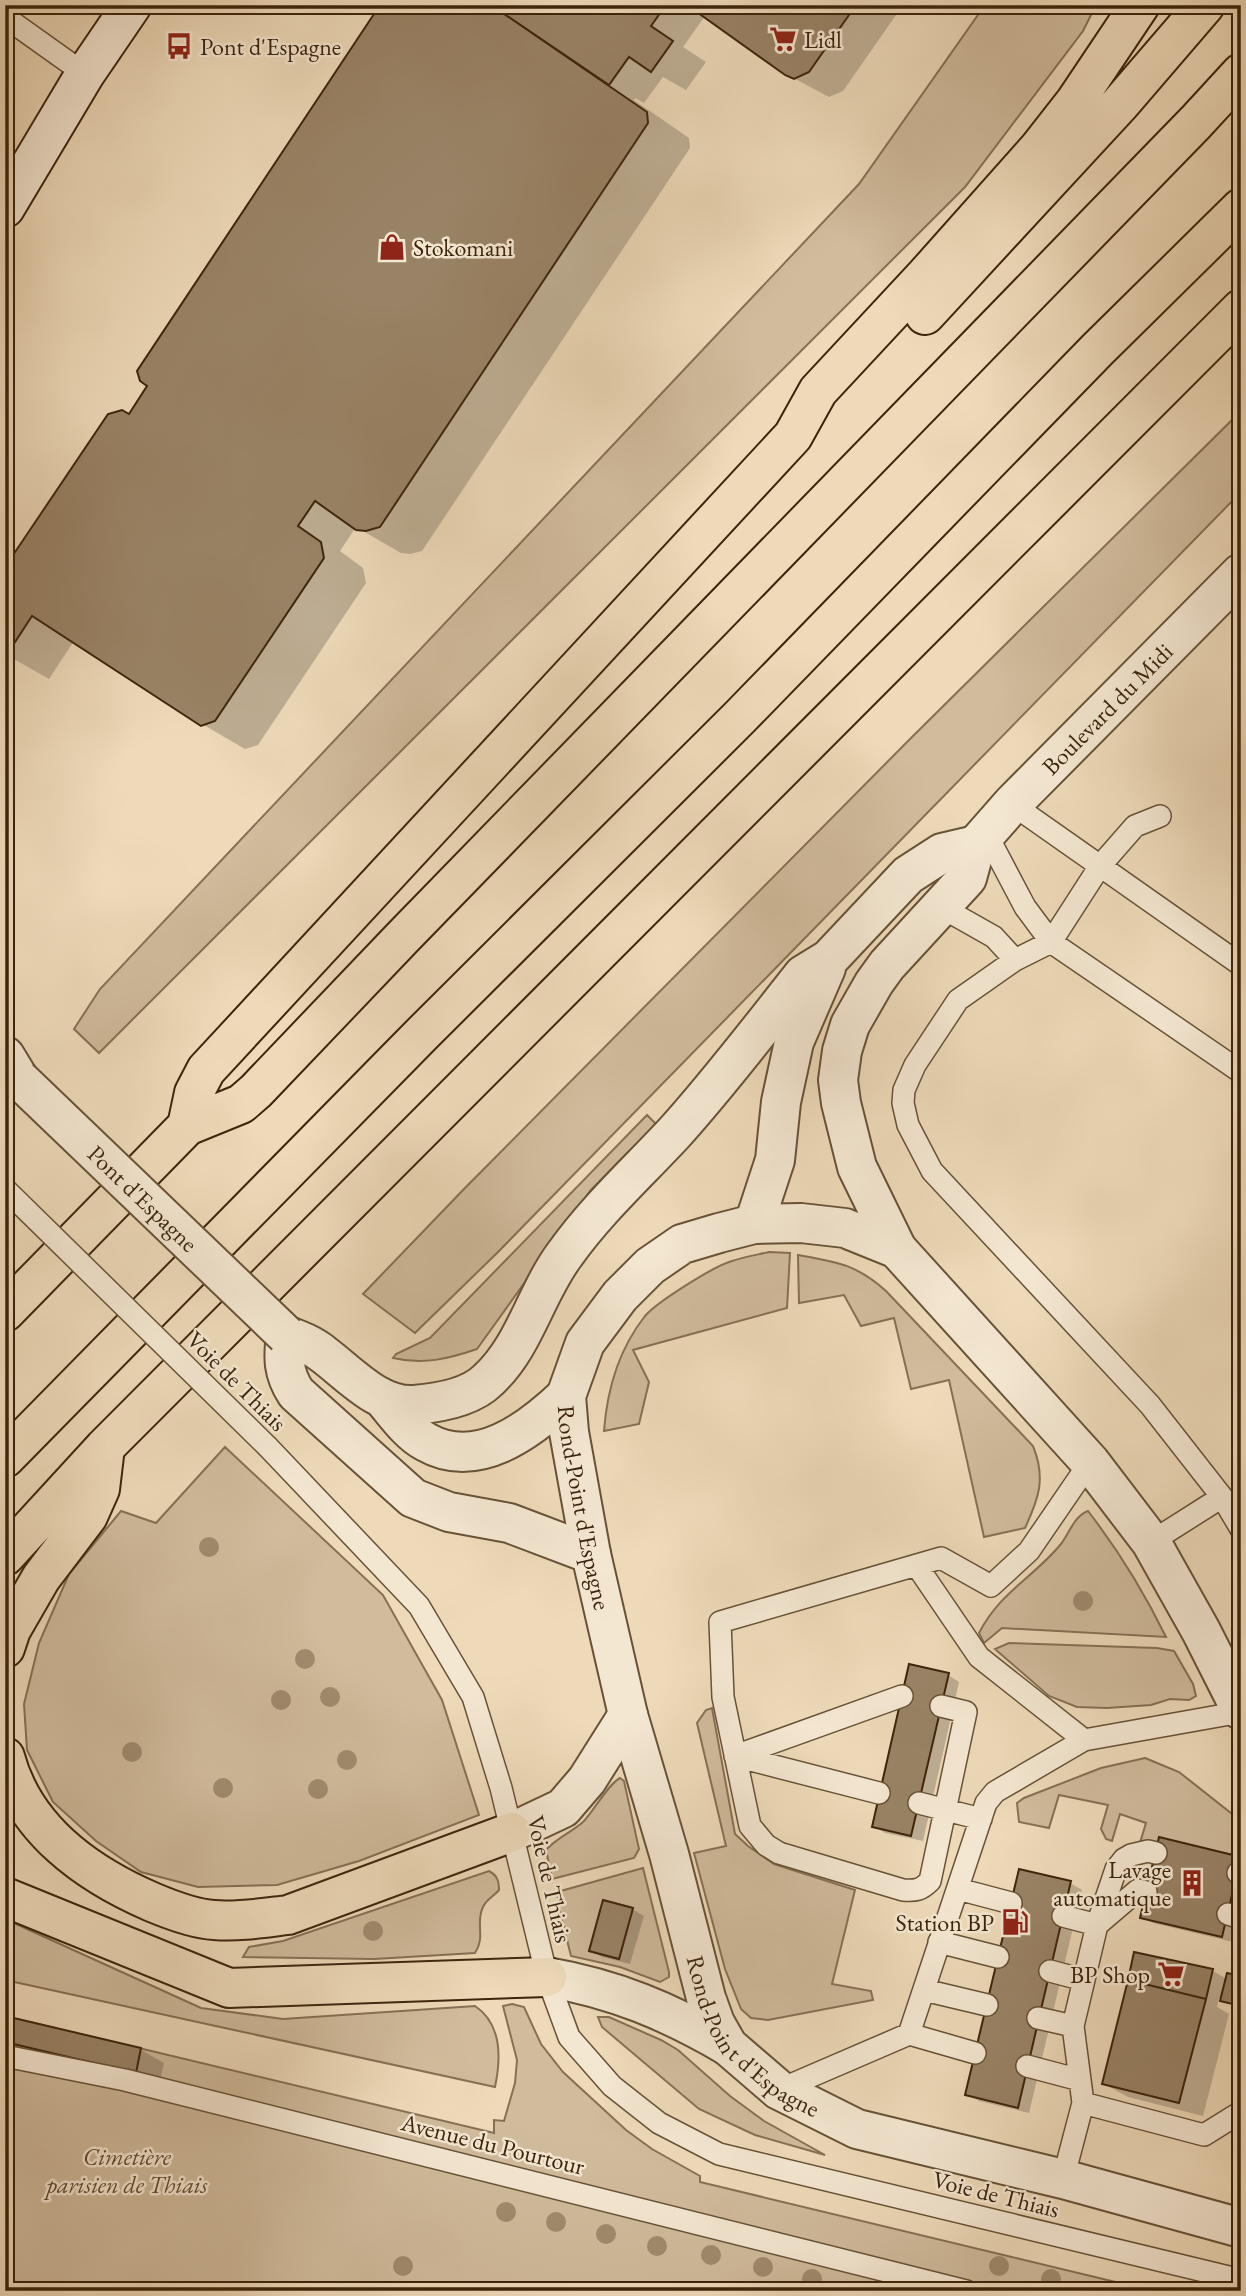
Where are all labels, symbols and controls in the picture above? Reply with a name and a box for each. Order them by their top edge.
supermarket icon: Lidl [768,24,798,54]
place label: Lidl [804,24,842,55]
bus stop icon: Pont d'Espagne [164,31,194,61]
place label: Pont d'Espagne [200,31,341,62]
shop icon: Stokomani [377,232,407,262]
place label: Stokomani [413,232,513,263]
street label: Boulevard du Midi [1035,636,1179,781]
street label: Pont d'Espagne [81,1138,205,1258]
street label: Voie de Thiais [180,1324,294,1438]
street label: Rond-Point d'Espagne [551,1404,619,1613]
street label: Voie de Thiais [520,1812,580,1946]
place label: Lavage automatique [1053,1854,1171,1913]
building icon: Lavage automatique [1177,1868,1207,1898]
place label: Station BP [896,1907,994,1938]
fuel station icon: Station BP [1000,1907,1030,1937]
street label: Rond-Point d'Espagne [680,1952,825,2123]
place label: BP Shop [1070,1959,1150,1990]
supermarket icon: BP Shop [1156,1959,1186,1989]
street label: Avenue du Pourtour [397,2106,588,2182]
park label: Cimetière parisien de Thiais [44,2141,208,2200]
street label: Voie de Thiais [929,2163,1063,2225]

